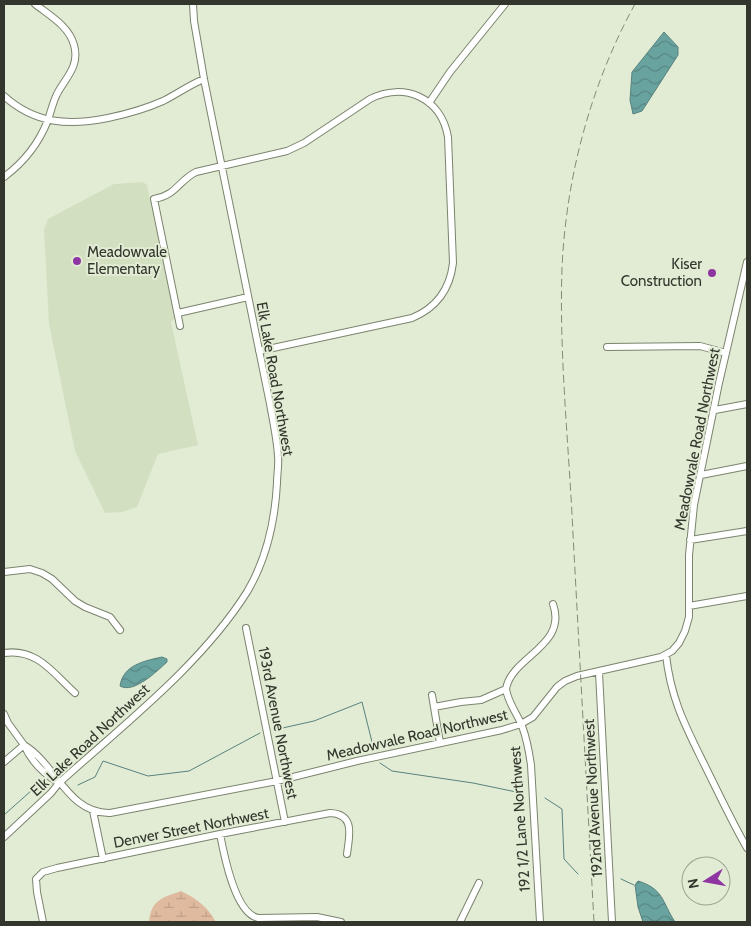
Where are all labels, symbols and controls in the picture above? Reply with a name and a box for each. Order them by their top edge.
place label: Meadowvale Elementary [87,243,167,278]
marker: Meadowvale Elementary [71,255,83,267]
place label: Kiser Construction [621,255,702,290]
marker: Kiser Construction [706,267,718,279]
street label: Elk Lake Road Northwest [253,301,297,457]
street label: Meadowvale Road Northwest [670,346,724,532]
street label: 193rd Avenue Northwest [254,645,302,801]
street label: Elk Lake Road Northwest [27,680,153,800]
street label: Meadowvale Road Northwest [325,705,509,765]
street label: 192nd Avenue Northwest [580,718,606,878]
street label: 192 1/2 Lane Northwest [506,746,534,892]
street label: Denver Street Northwest [112,804,270,852]
north arrow [681,856,731,906]
text: N [683,877,703,890]

